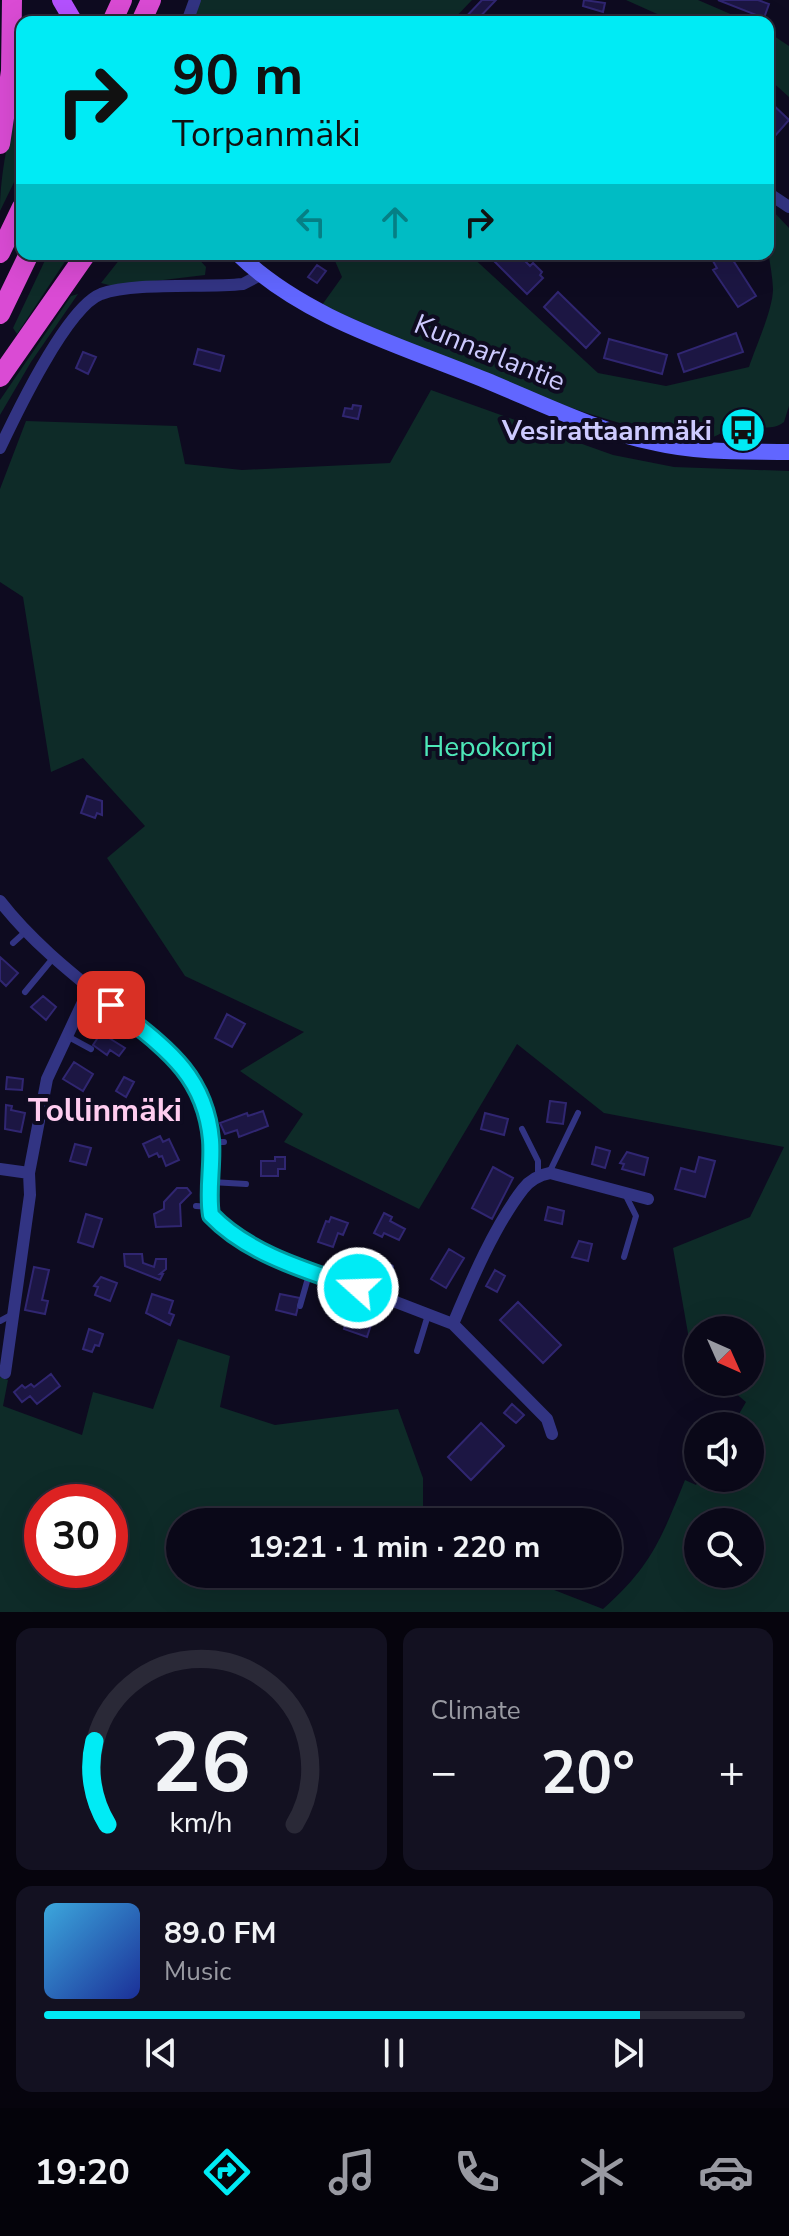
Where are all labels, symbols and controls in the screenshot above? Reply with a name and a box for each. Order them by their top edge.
text: 90 m [172,37,303,114]
icon: right [40,48,144,152]
text: Torpanmäki [172,110,361,159]
icon: left [289,200,333,244]
icon: ahead [373,200,417,244]
icon: right [457,200,501,244]
street label: Kunnarlantie [408,305,571,400]
bus stop icon: Vesirattaanmäki [719,406,767,454]
place label: Vesirattaanmäki [501,412,712,450]
park label: Hepokorpi [423,728,553,766]
pin [77,971,145,1039]
icon: arrive [89,983,133,1027]
district label: Tollinmäki [28,1089,182,1132]
position arrow [316,1246,400,1330]
north arrow [684,1316,764,1396]
map controls [684,1316,764,1588]
button: sound [684,1412,764,1492]
speed limit sign: 30 [24,1484,128,1588]
button: search [684,1508,764,1588]
text: 19:21 · 1 min · 220 m [248,1527,540,1568]
text: Climate [431,1693,521,1728]
text: 26 [151,1707,251,1820]
text: 20° [540,1732,635,1814]
text: − [431,1743,457,1803]
text: + [719,1743,745,1803]
text: km/h [170,1803,233,1842]
text: 89.0 FM [164,1913,276,1954]
text: Music [164,1954,231,1989]
icon: previous [139,2031,183,2075]
icon: pause [372,2031,416,2075]
icon: next [606,2031,650,2075]
icon: directions [199,2144,255,2200]
icon: music [324,2144,380,2200]
icon: phone [449,2144,505,2200]
icon: climate [574,2144,630,2200]
icon: car [698,2144,754,2200]
text: 19:20 [34,2148,130,2197]

